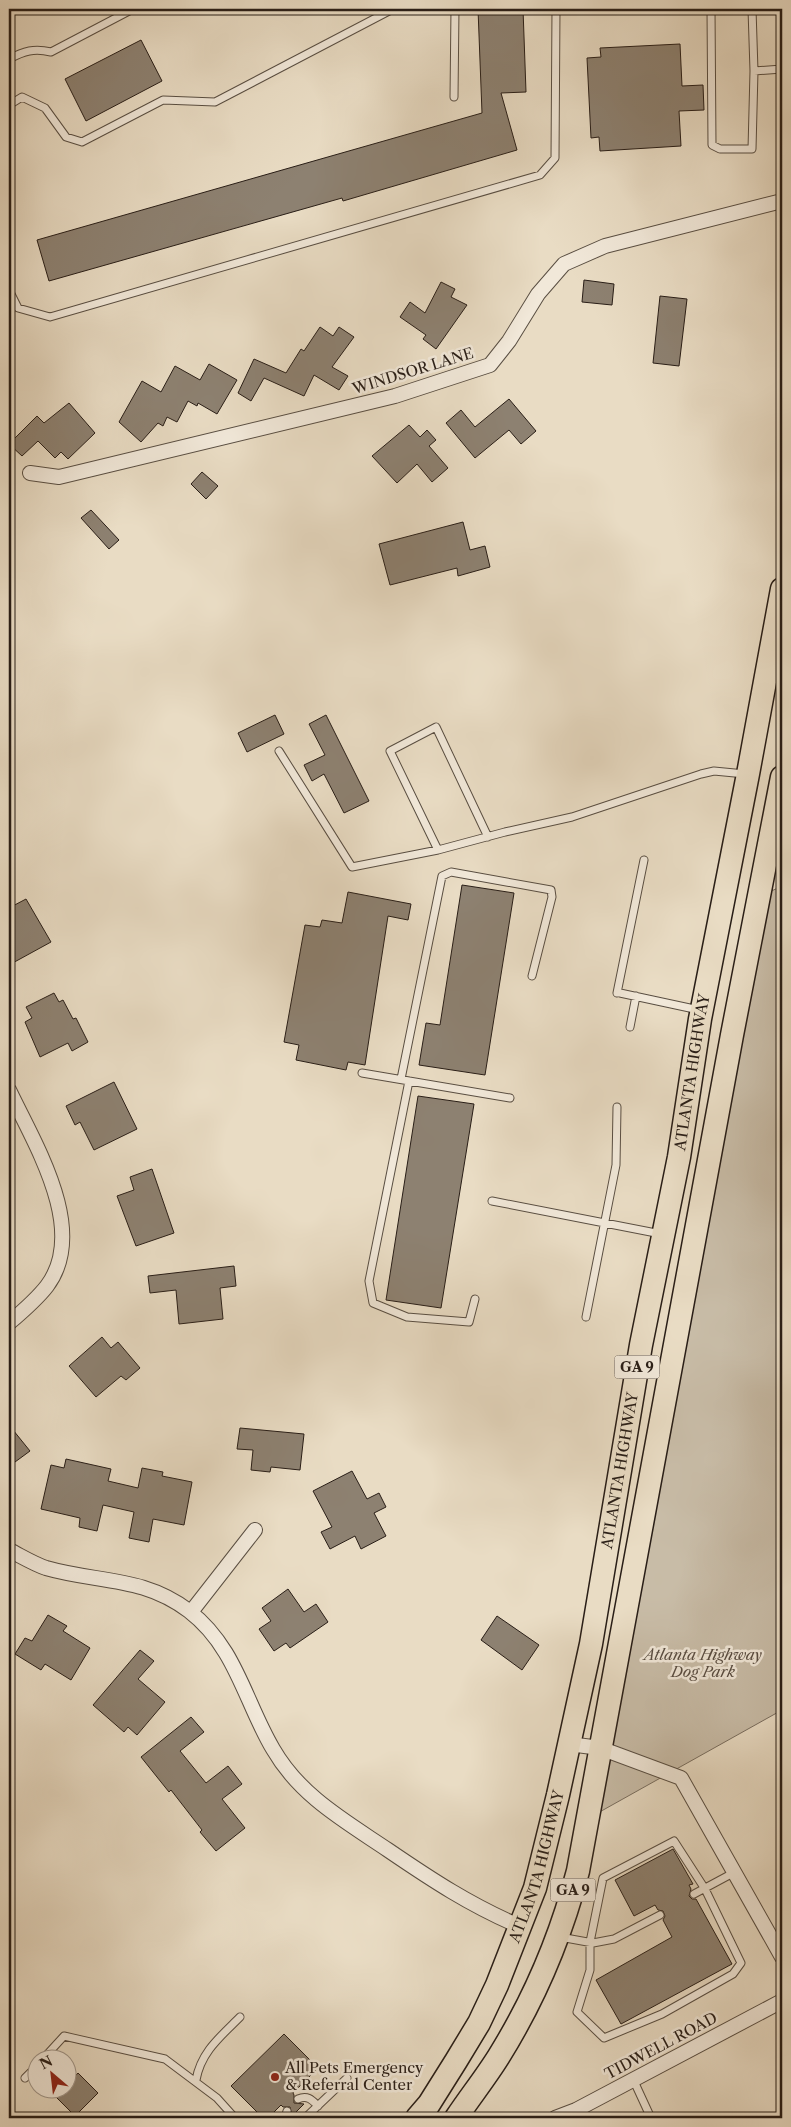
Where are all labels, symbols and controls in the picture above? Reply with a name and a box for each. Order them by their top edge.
street label: WINDSOR LANE [349,343,476,398]
street label: ATLANTA HIGHWAY [670,992,714,1153]
road number: GA 9 [614,1355,660,1378]
street label: ATLANTA HIGHWAY [597,1390,642,1551]
park label: Atlanta Highway Dog Park [642,1645,763,1681]
street label: ATLANTA HIGHWAY [504,1788,568,1946]
road number: GA 9 [550,1878,596,1902]
street label: TIDWELL ROAD [601,2008,720,2083]
north arrow [28,2050,78,2100]
text: N [36,2052,55,2073]
place label: All Pets Emergency & Referral Center [284,2058,424,2094]
marker: All Pets Emergency & Referral Center [269,2071,281,2083]

